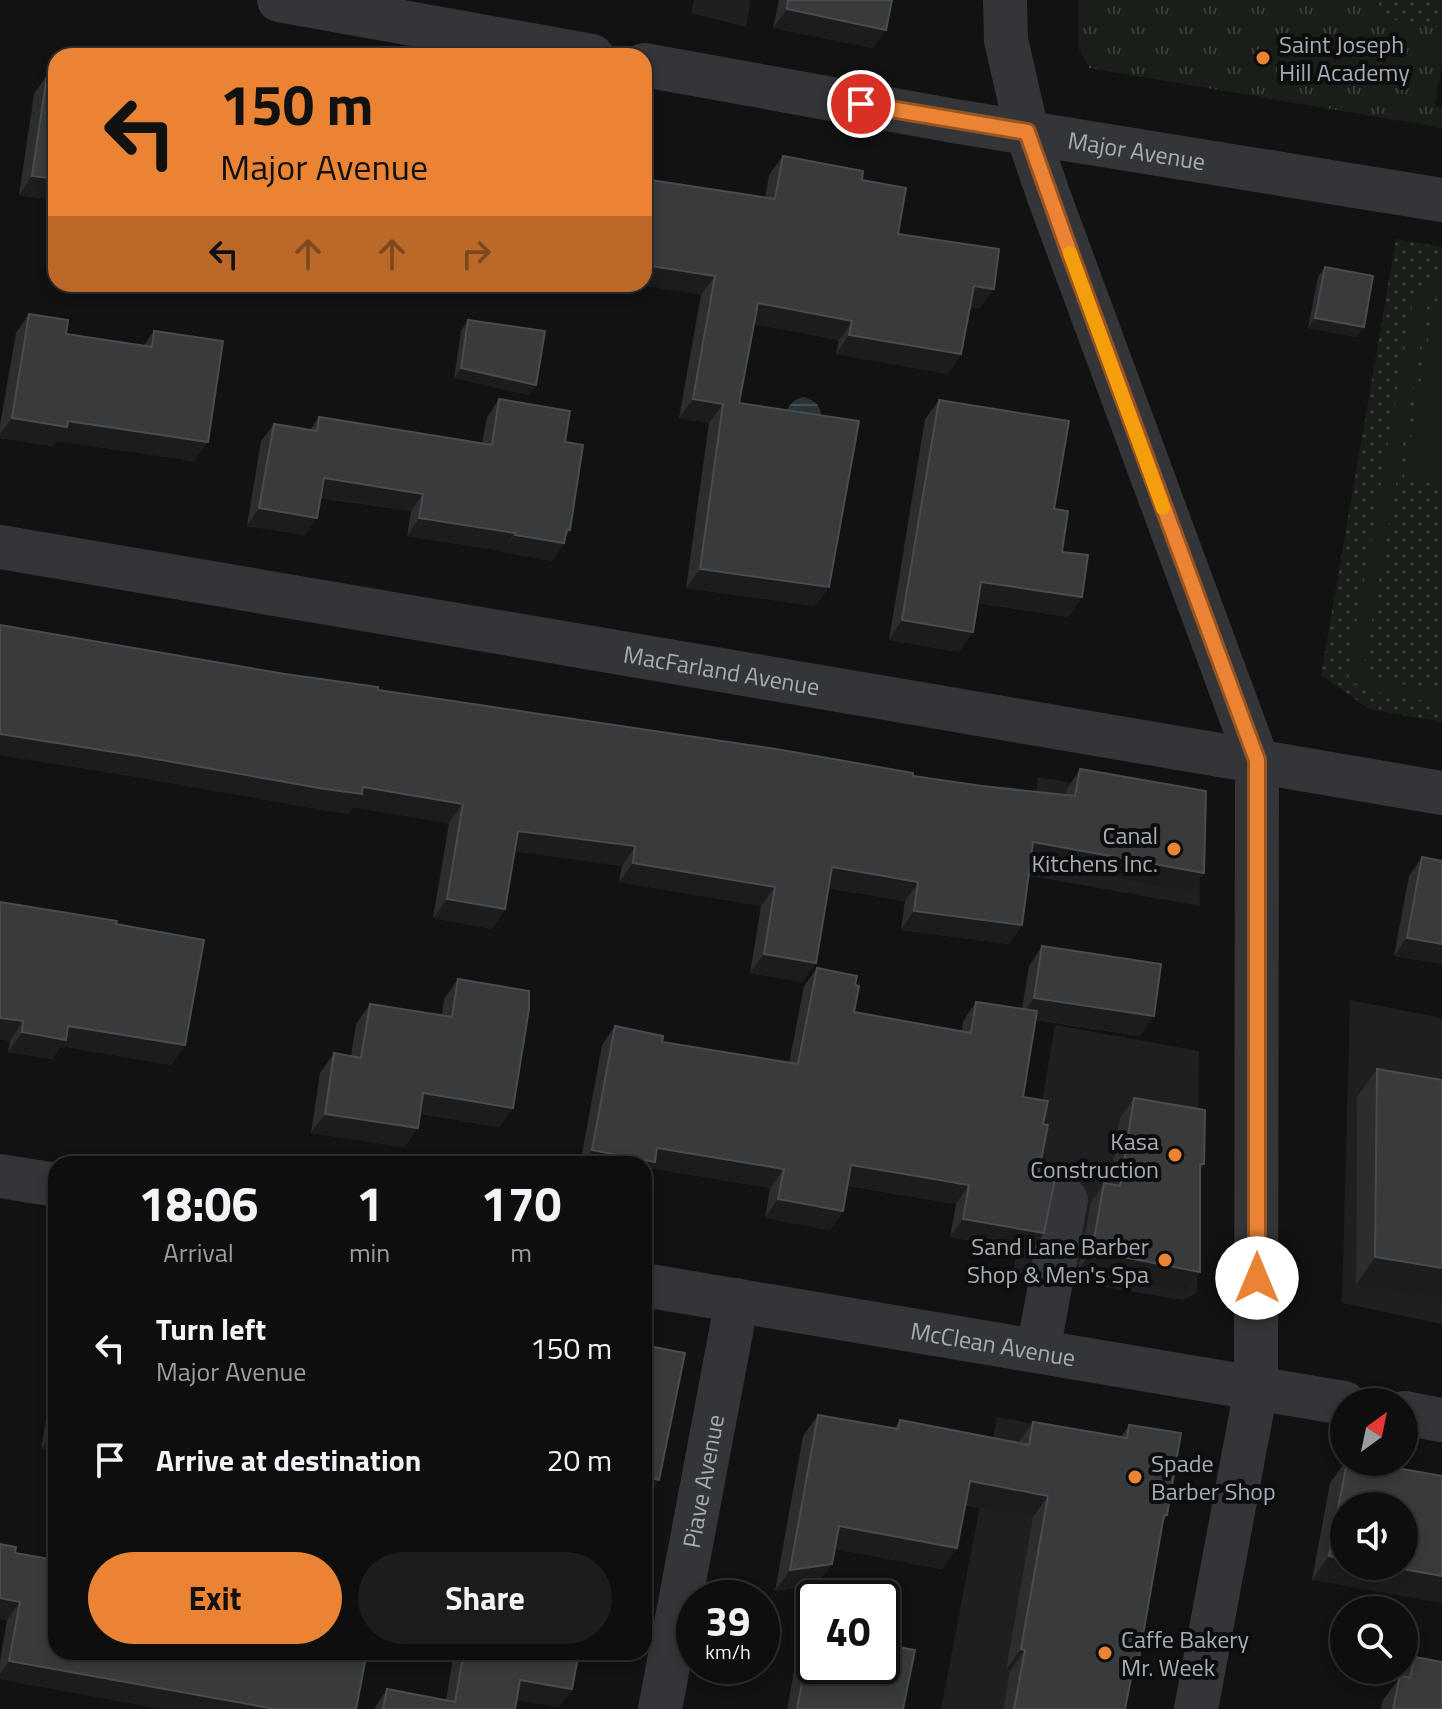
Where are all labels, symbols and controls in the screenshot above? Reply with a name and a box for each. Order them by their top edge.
place label: Saint Joseph Hill Academy [1279,26,1410,90]
marker: Saint Joseph Hill Academy [1254,49,1272,67]
text: 150 m [220,62,373,147]
pin [827,70,895,138]
icon: left [88,80,192,184]
icon: arrive [839,82,883,126]
street label: Major Avenue [1065,122,1208,179]
text: Major Avenue [220,139,428,194]
icon: left [202,232,246,276]
icon: ahead [286,232,330,276]
icon: ahead [370,232,414,276]
icon: right [454,232,498,276]
street label: MacFarland Avenue [621,636,822,705]
place label: Canal Kitchens Inc. [1031,817,1158,881]
marker: Canal Kitchens Inc. [1165,840,1183,858]
place label: Kasa Construction [1030,1123,1159,1187]
marker: Kasa Construction [1166,1146,1184,1164]
text: 18:06 [139,1167,258,1240]
text: 1 [356,1167,383,1240]
text: 170 [481,1167,561,1240]
place label: Sand Lane Barber Shop & Men's Spa [967,1228,1149,1292]
text: Arrival [163,1233,234,1272]
text: min [349,1233,390,1272]
text: m [510,1233,532,1272]
position arrow [1215,1236,1299,1320]
marker: Sand Lane Barber Shop & Men's Spa [1156,1251,1174,1269]
text: Turn left [156,1306,266,1352]
street label: McClean Avenue [908,1312,1078,1375]
text: 150 m [530,1325,612,1371]
icon: left [88,1326,132,1370]
text: Major Avenue [156,1352,306,1391]
north arrow [1330,1388,1418,1476]
map controls [1330,1388,1418,1684]
street label: Piave Avenue [673,1411,733,1551]
text: Arrive at destination [156,1437,421,1483]
text: 20 m [547,1437,612,1483]
icon: arrive [88,1438,132,1482]
place label: Spade Barber Shop [1151,1445,1276,1509]
marker: Spade Barber Shop [1126,1468,1144,1486]
button: sound [1330,1492,1418,1580]
button: Exit [88,1552,342,1644]
button: Share [358,1552,612,1644]
speed limit sign: 40 [796,1580,900,1684]
text: 39 [706,1591,750,1652]
button: search [1330,1596,1418,1684]
place label: Caffe Bakery Mr. Week [1121,1621,1250,1685]
text: km/h [705,1636,751,1667]
marker: Caffe Bakery Mr. Week [1096,1644,1114,1662]

